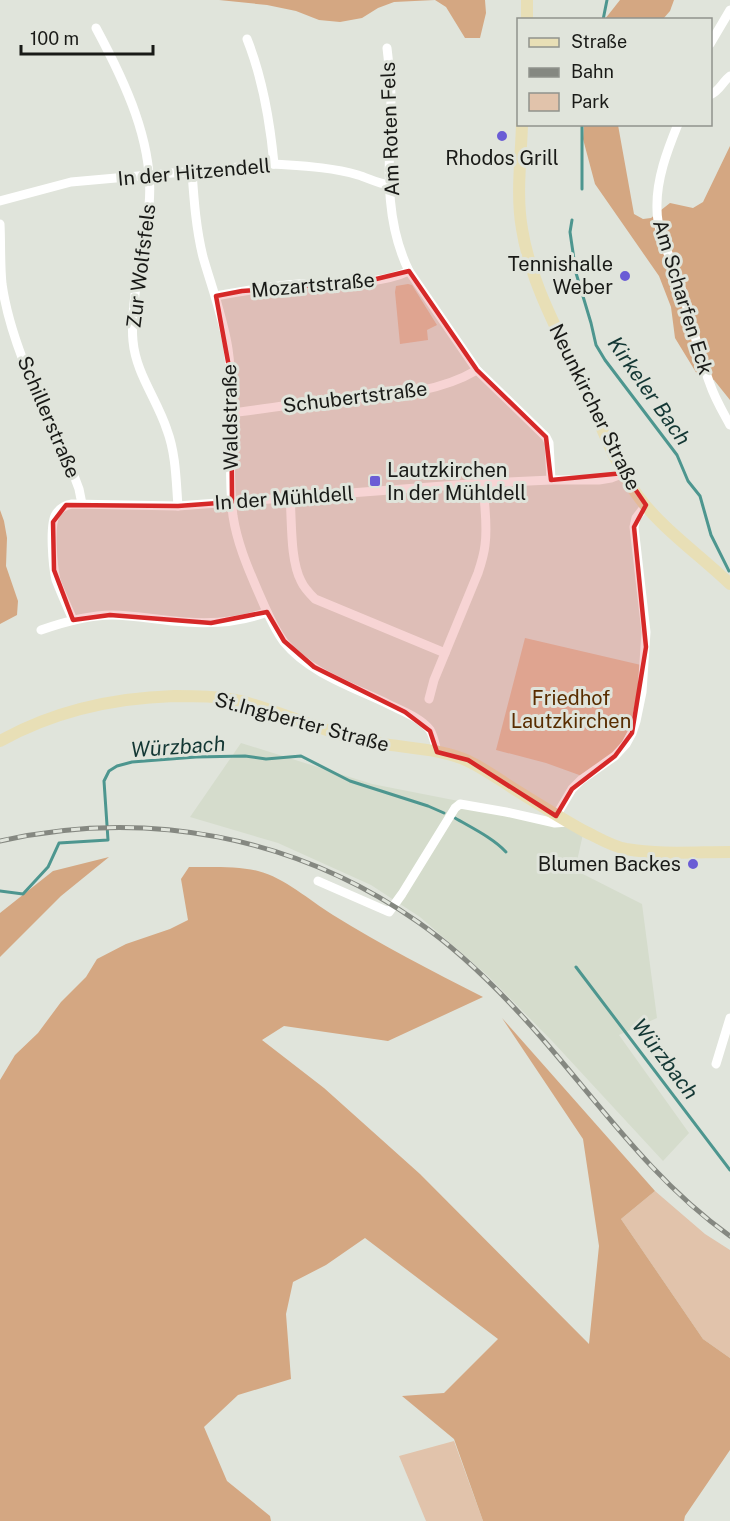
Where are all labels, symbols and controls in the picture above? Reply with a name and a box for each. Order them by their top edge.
scale bar [21,18,153,56]
legend [517,18,712,126]
text: 100 m [30,28,79,49]
text: Straße [571,31,627,52]
street label: Am Roten Fels [376,61,404,197]
text: Bahn [571,61,614,82]
text: Park [571,91,609,112]
marker: Rhodos Grill [495,129,509,143]
place label: Rhodos Grill [445,146,559,170]
street label: In der Hitzendell [117,153,271,191]
street label: Zur Wolfsfels [121,203,161,329]
street label: Am Scharfen Eck [648,217,718,377]
place label: Tennishalle Weber [508,252,613,299]
street label: Mozartstraße [250,268,376,302]
marker: Tennishalle Weber [618,269,632,283]
street label: Neunkircher Straße [544,320,646,494]
water label: Kirkeler Bach [603,332,696,450]
street label: Schillerstraße [12,352,86,482]
street label: Waldstraße [217,364,243,470]
street label: Schubertstraße [281,376,429,418]
place label: Lautzkirchen In der Mühldell [387,458,526,505]
marker: Lautzkirchen In der Mühldell [368,474,382,488]
street label: In der Mühldell [214,481,354,515]
park label: Friedhof Lautzkirchen [511,686,631,733]
street label: St.Ingberter Straße [212,687,392,757]
water label: Würzbach [130,731,226,762]
place label: Blumen Backes [538,852,681,876]
marker: Blumen Backes [686,857,700,871]
water label: Würzbach [627,1013,704,1104]

